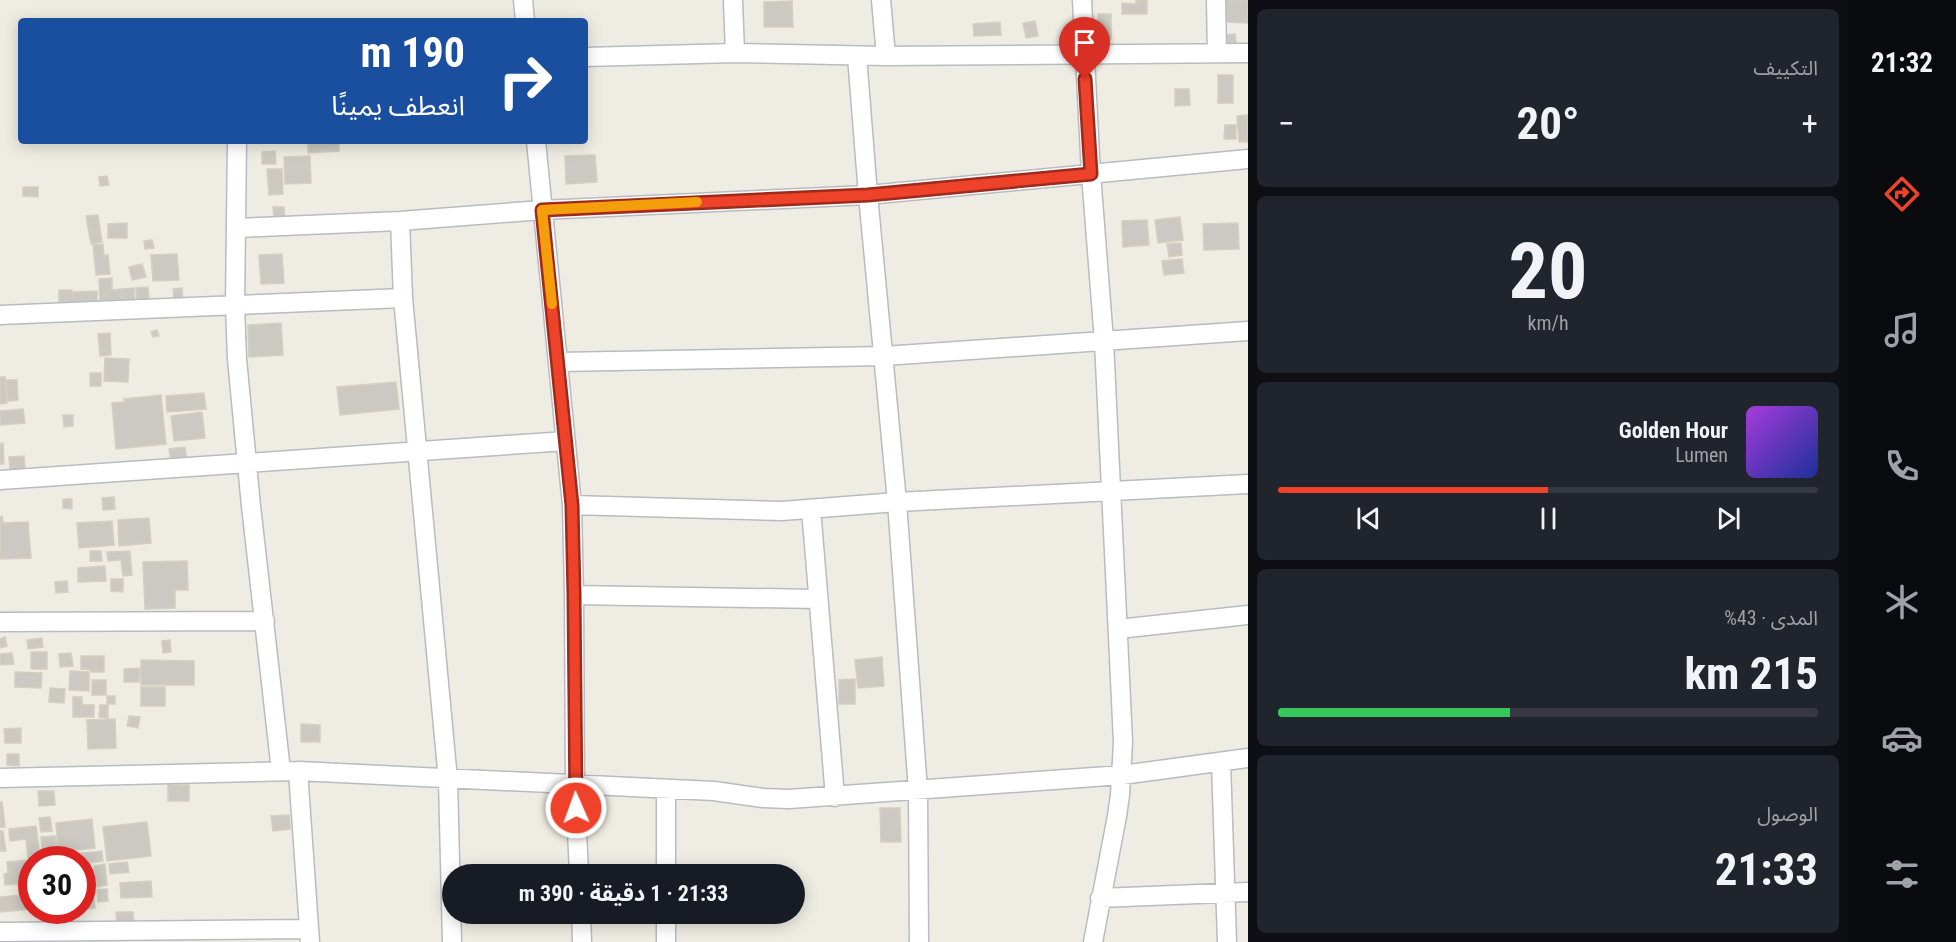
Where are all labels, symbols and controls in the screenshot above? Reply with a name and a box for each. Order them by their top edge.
pin [1059,17,1110,79]
icon: arrive [1068,26,1101,59]
text: 190 m [360,28,465,77]
icon: right [486,42,564,120]
text: 21:32 [1871,47,1933,79]
text: التكييف [1754,56,1818,80]
text: انعطف يمينًا [331,90,465,122]
text: 20° [1517,97,1580,150]
text: − [1278,104,1295,143]
text: + [1802,104,1818,143]
icon: directions [1881,173,1923,215]
text: 20 [1509,226,1587,317]
icon: music [1881,309,1923,351]
text: km/h [1527,311,1569,335]
text: Golden Hour [1619,418,1728,443]
text: Lumen [1675,443,1728,467]
icon: phone [1881,445,1923,487]
icon: previous [1352,502,1385,535]
icon: pause [1532,502,1565,535]
icon: next [1712,502,1745,535]
icon: climate [1881,581,1923,623]
text: المدى · 43% [1724,606,1818,630]
text: 215 km [1685,647,1818,700]
icon: car [1881,717,1923,759]
position arrow [544,776,608,840]
text: الوصول [1757,802,1818,826]
text: 21:33 [1715,843,1818,896]
speed limit sign: 30 [18,846,96,924]
icon: filters [1881,853,1923,895]
text: 21:33 · 1 دقيقة · 390 m [519,881,728,906]

